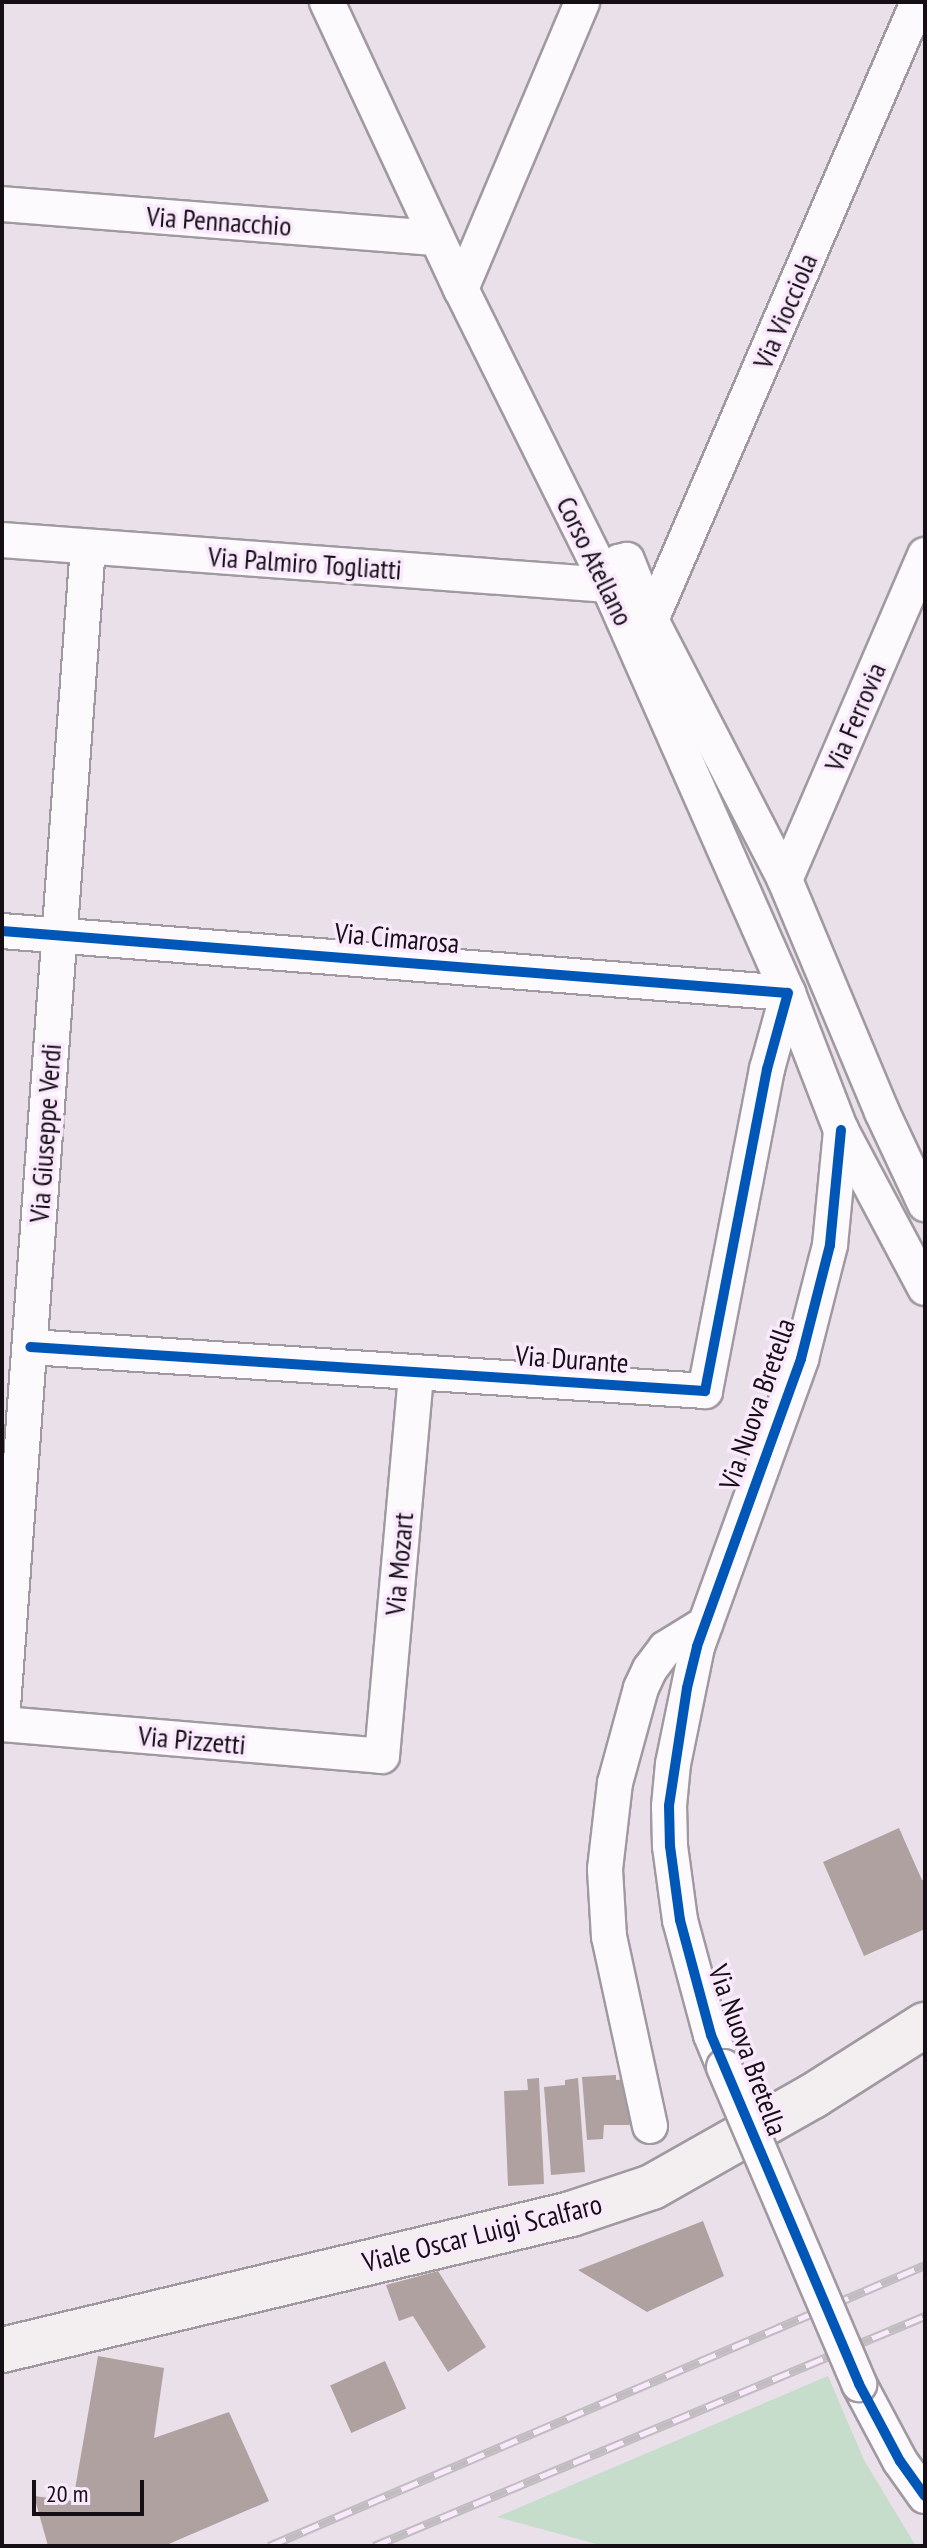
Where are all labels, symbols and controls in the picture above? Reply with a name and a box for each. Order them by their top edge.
street label: Via Pennacchio [145,199,293,243]
street label: Via Viocciola [746,248,824,374]
street label: Corso Atellano [549,491,641,631]
street label: Via Palmiro Togliatti [207,539,403,587]
street label: Via Ferrovia [817,658,893,776]
street label: Via Cimarosa [333,916,461,960]
street label: Via Giuseppe Verdi [22,1042,68,1224]
street label: Via Nuova Bretella [712,1314,802,1494]
street label: Via Durante [514,1338,630,1380]
street label: Via Mozart [378,1511,420,1617]
street label: Via Pizzetti [137,1719,247,1761]
street label: Via Nuova Bretella [702,1960,794,2140]
street label: Viale Oscar Luigi Scalfaro [359,2187,605,2279]
scale bar [36,2464,148,2514]
text: 20 m [46,2478,88,2509]

